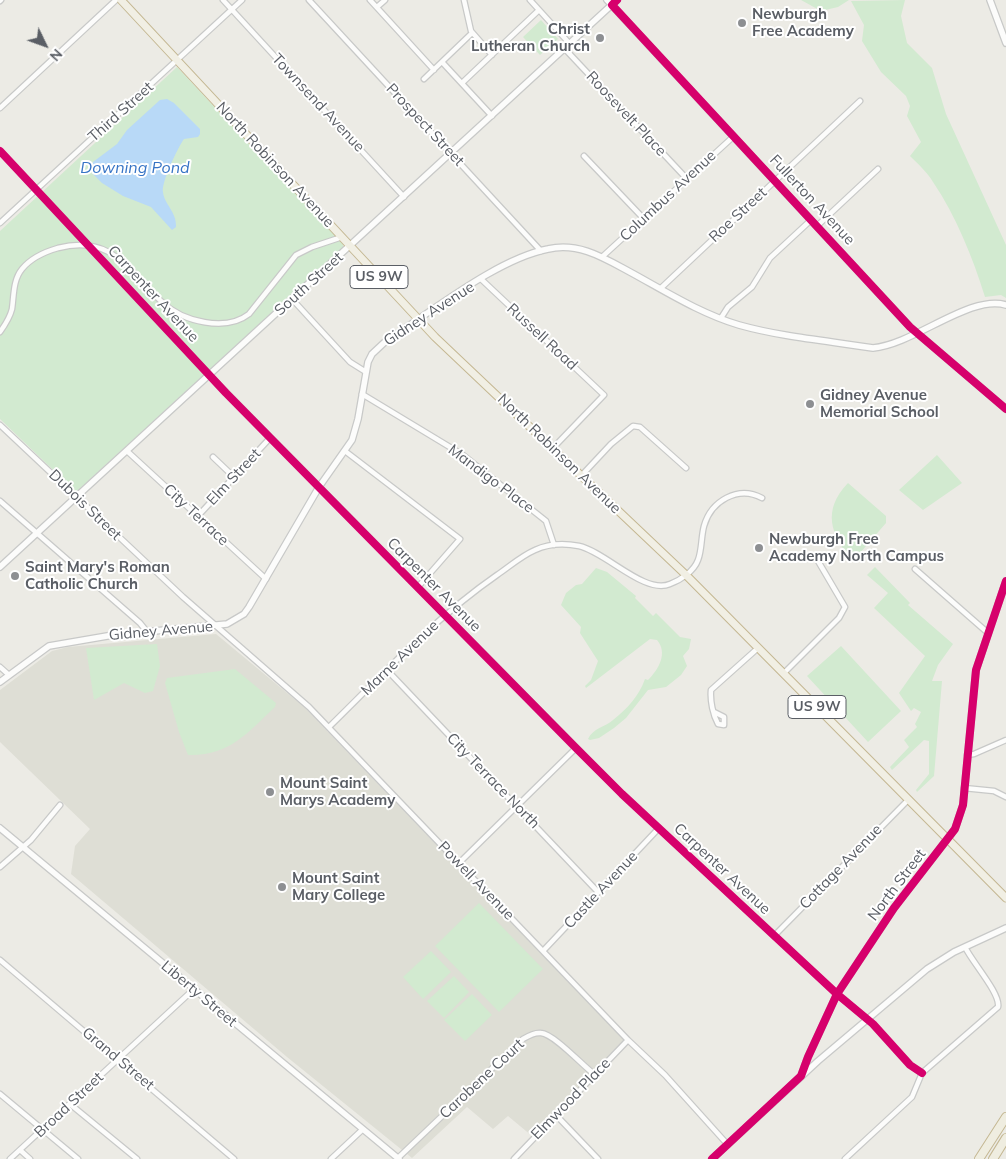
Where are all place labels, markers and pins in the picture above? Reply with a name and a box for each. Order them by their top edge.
place label: Newburgh Free Academy [752,5,854,40]
marker: Newburgh Free Academy [736,17,748,29]
place label: Christ Lutheran Church [471,20,590,55]
marker: Christ Lutheran Church [594,32,606,44]
place label: Gidney Avenue Memorial School [820,386,939,421]
marker: Gidney Avenue Memorial School [804,398,816,410]
place label: Newburgh Free Academy North Campus [769,530,944,565]
marker: Newburgh Free Academy North Campus [753,542,765,554]
place label: Saint Mary's Roman Catholic Church [25,558,170,593]
marker: Saint Mary's Roman Catholic Church [9,570,21,582]
place label: Mount Saint Marys Academy [280,774,395,809]
marker: Mount Saint Marys Academy [264,786,276,798]
place label: Mount Saint Mary College [292,869,385,904]
marker: Mount Saint Mary College [276,881,288,893]

